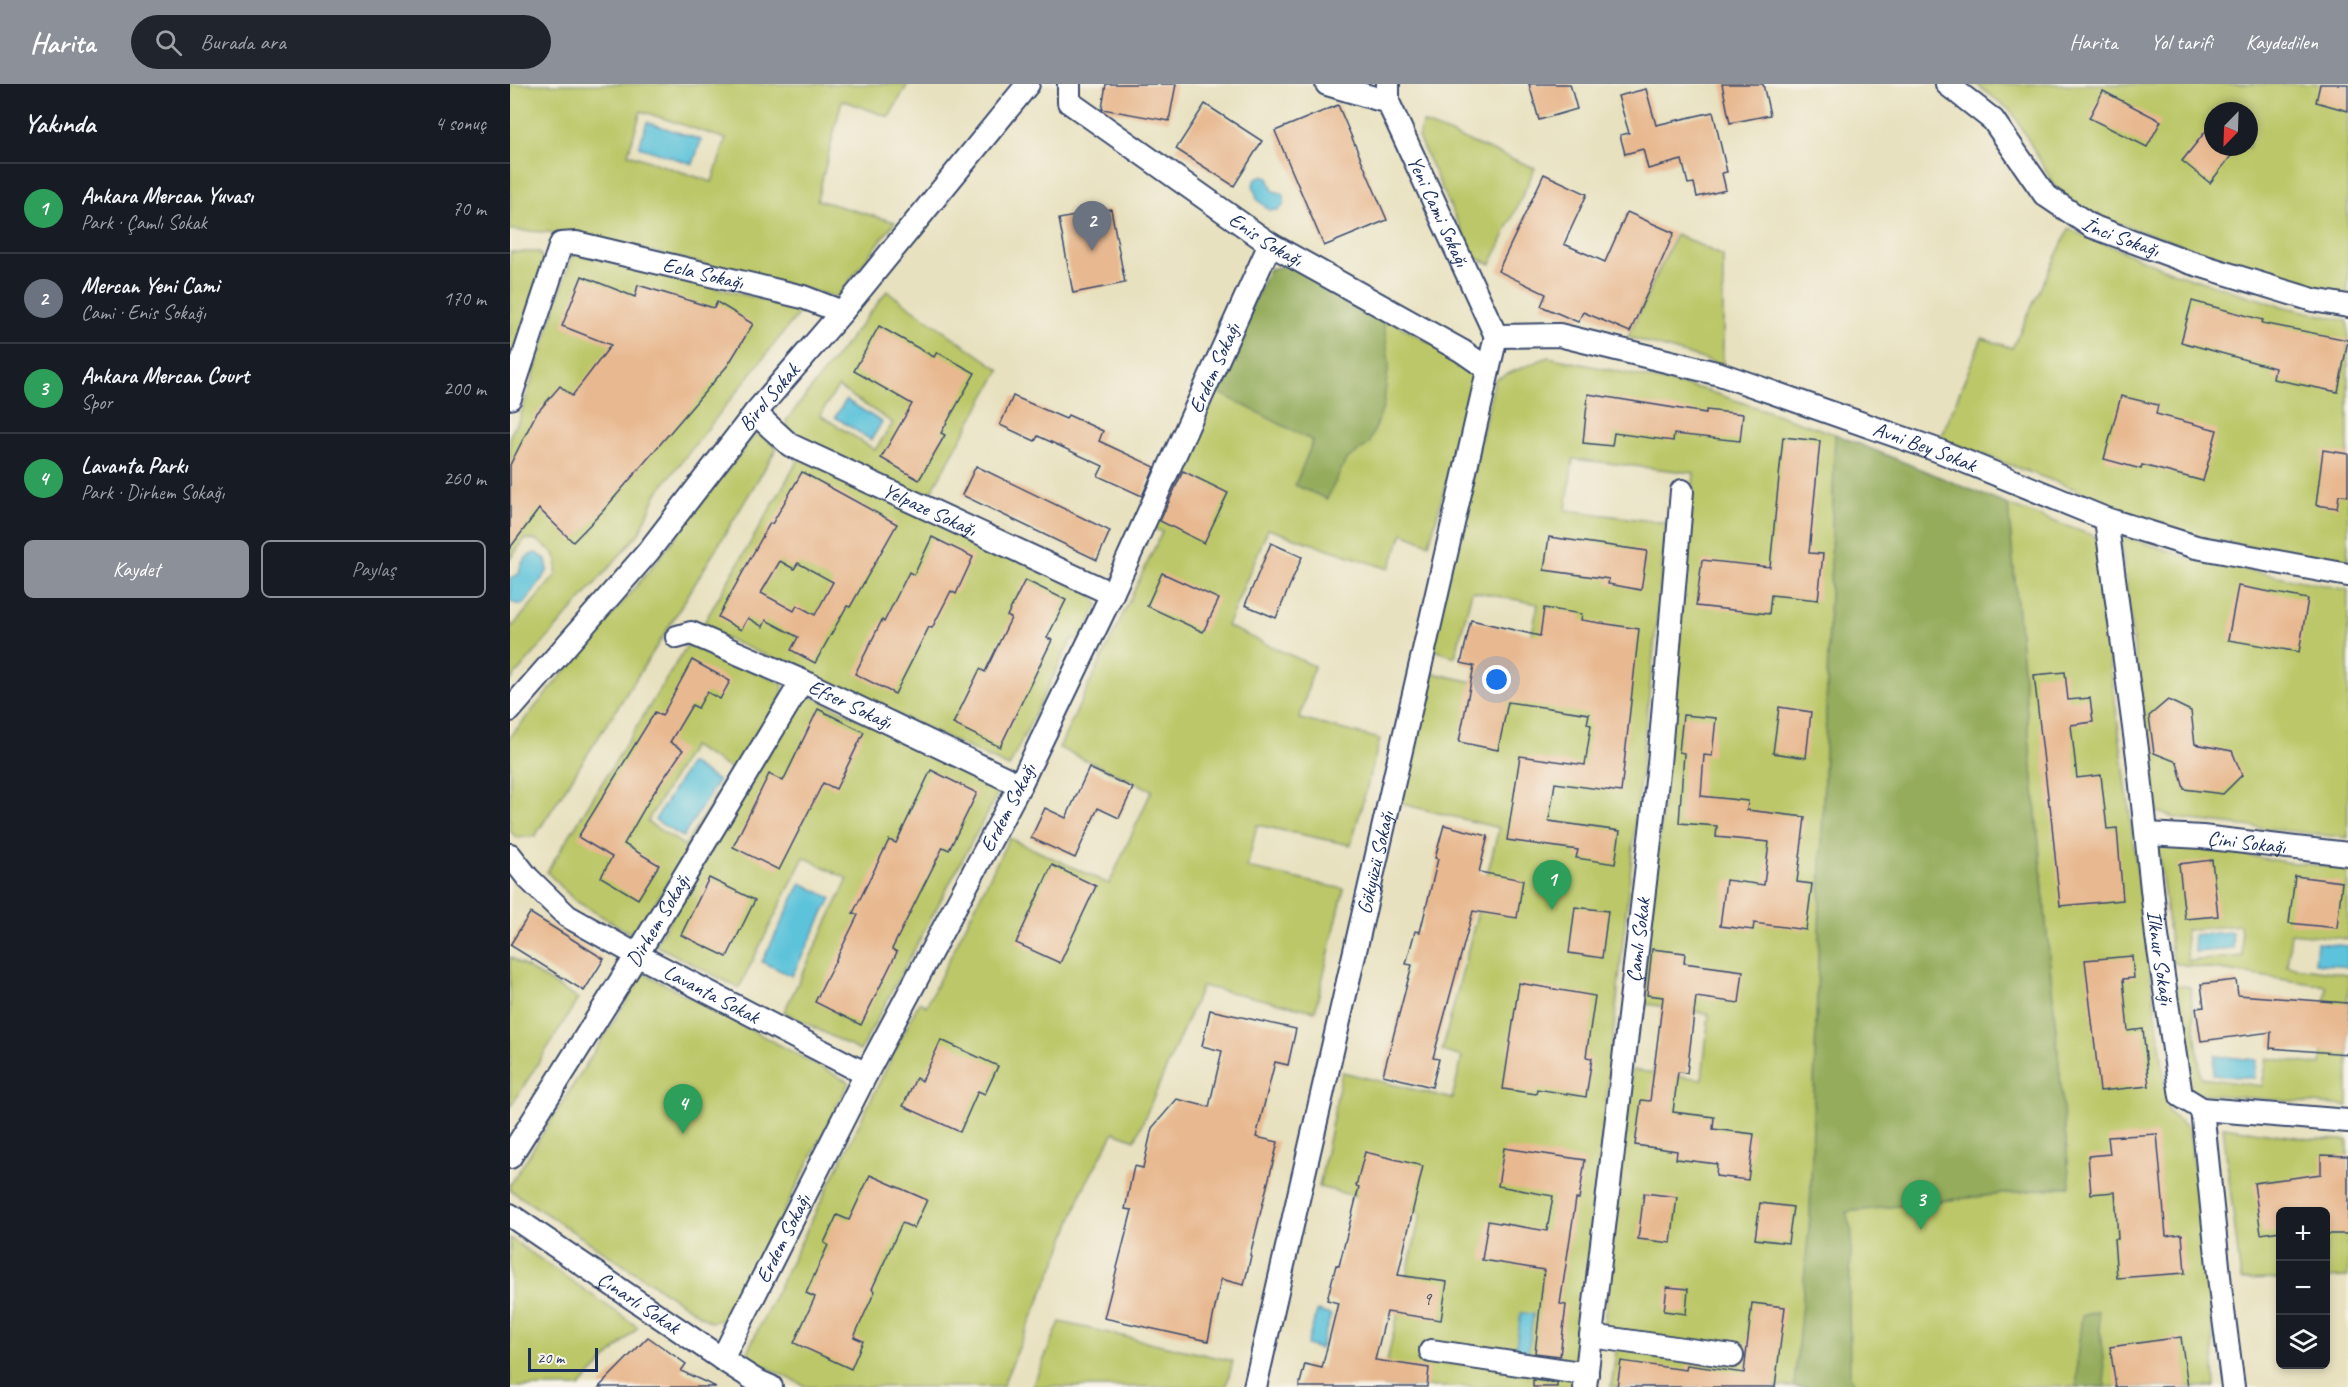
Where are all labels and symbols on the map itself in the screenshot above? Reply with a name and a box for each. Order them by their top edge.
north arrow [2204,102,2258,156]
street label: Yeni Cami Sokağı [1401,151,1476,272]
pin: 2 [1072,202,1112,251]
street label: Enis Sokağı [1224,206,1308,273]
street label: İnci Sokağı [2077,211,2164,263]
street label: Ecla Sokağı [660,251,747,296]
street label: Erdem Sokağı [1183,318,1246,417]
street label: Birol Sokak [733,356,806,436]
street label: Avni Bey Sokak [1870,416,1982,478]
street label: Yelpaze Sokağı [879,477,981,543]
your location [1482,665,1511,694]
street label: Efser Sokağı [804,673,897,735]
street label: Erdem Sokağı [974,758,1042,856]
street label: Gökyüzü Sokağı [1351,808,1400,917]
street label: Çini Sokağı [2206,825,2288,860]
pin: 1 [1532,860,1572,910]
street label: Dirhem Sokağı [620,869,696,971]
street label: Çamlı Sokak [1620,895,1656,984]
street label: İlknur Sokağı [2141,909,2180,1008]
street label: Lavanta Sokak [659,958,765,1030]
pin: 4 [664,1084,702,1134]
pin: 3 [1902,1180,1940,1230]
street label: Erdem Sokağı [750,1189,817,1287]
street label: Çınarlı Sokak [593,1265,686,1341]
house number: 9 [1423,1288,1433,1310]
scale bar [528,1345,598,1372]

